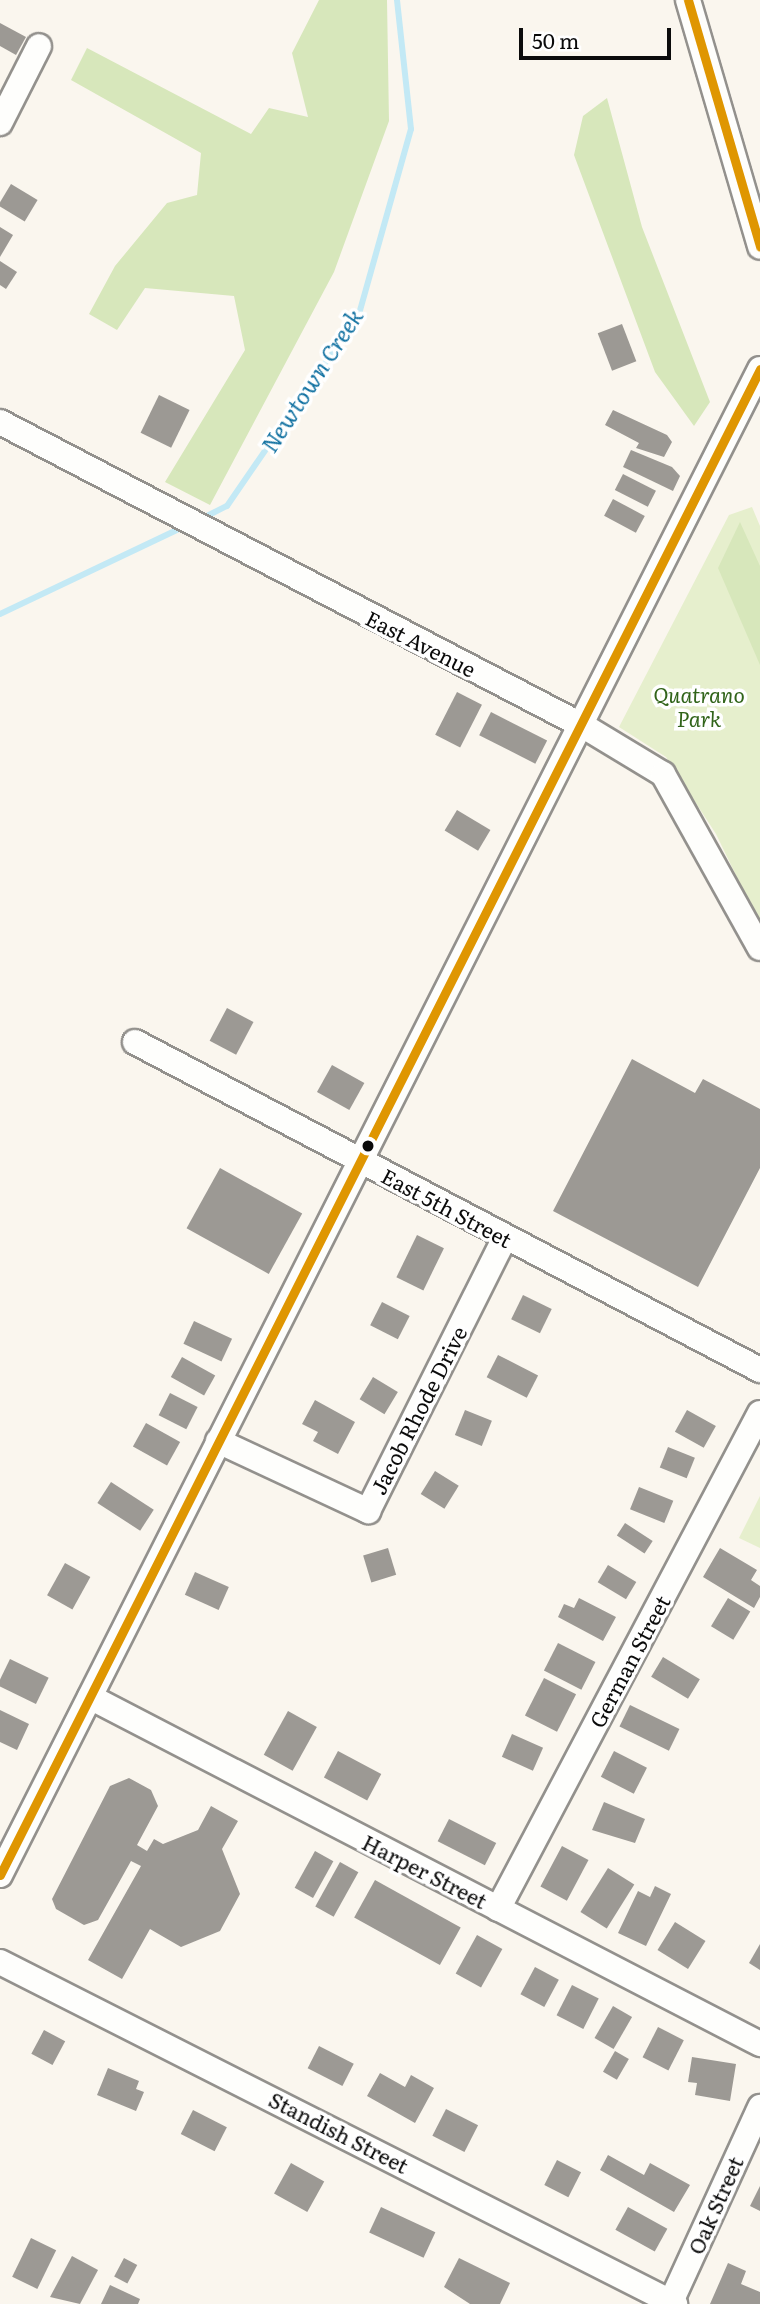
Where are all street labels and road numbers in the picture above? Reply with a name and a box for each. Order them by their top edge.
street label: East Avenue [362,604,480,682]
street label: East 5th Street [378,1162,516,1252]
street label: Jacob Rhode Drive [365,1322,471,1498]
street label: German Street [584,1591,674,1731]
street label: Harper Street [358,1829,492,1913]
street label: Standish Street [265,2086,413,2178]
street label: Oak Street [682,2152,748,2258]

